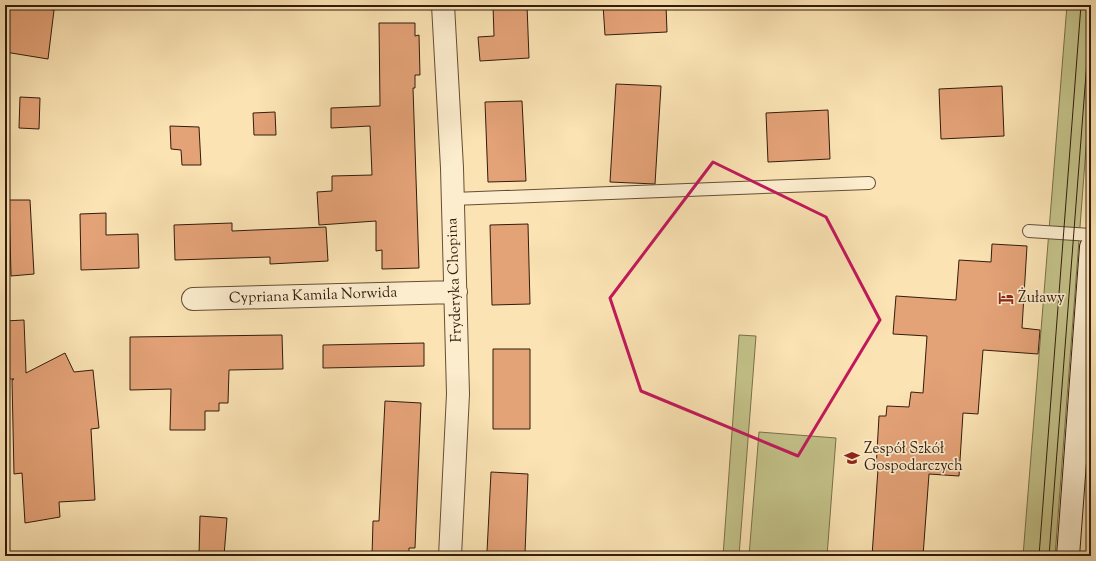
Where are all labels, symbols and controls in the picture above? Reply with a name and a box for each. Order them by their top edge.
street label: Fryderyka Chopina [442,217,468,343]
street label: Cypriana Kamila Norwida [228,283,398,309]
place label: Żuławy [1018,287,1065,309]
hotel icon: Żuławy [997,289,1015,307]
place label: Zespół Szkół Gospodarczych [864,439,963,477]
school or university icon: Zespół Szkół Gospodarczych [843,449,861,467]

